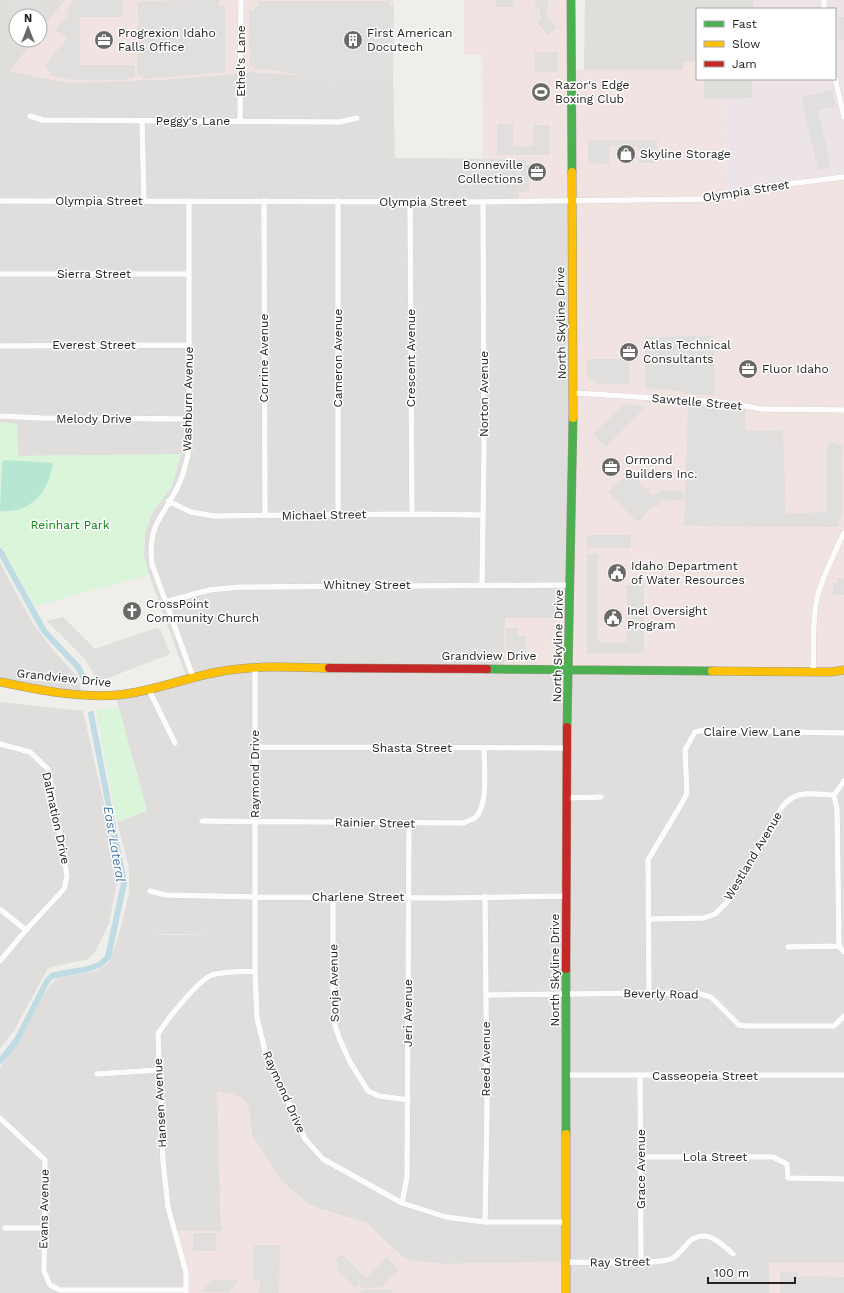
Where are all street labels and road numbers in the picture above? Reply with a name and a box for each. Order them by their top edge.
street label: Ethel's Lane [234,25,248,97]
street label: Peggy's Lane [156,114,230,128]
street label: Olympia Street [702,177,790,205]
street label: Olympia Street [55,194,143,208]
street label: Olympia Street [379,195,467,209]
street label: North Skyline Drive [553,266,569,380]
street label: Sierra Street [57,267,131,281]
street label: Cameron Avenue [331,309,345,407]
street label: Crescent Avenue [404,309,418,407]
street label: Corrine Avenue [257,314,271,402]
street label: Everest Street [52,338,136,352]
street label: Washburn Avenue [180,346,196,452]
street label: Norton Avenue [477,351,491,437]
street label: Sawtelle Street [651,391,743,413]
street label: Melody Drive [56,412,132,426]
street label: Michael Street [281,507,367,523]
street label: Whitney Street [323,578,411,592]
street label: North Skyline Drive [550,589,566,703]
street label: Grandview Drive [441,649,537,663]
street label: Grandview Drive [16,666,112,690]
street label: Claire View Lane [703,725,801,739]
street label: Raymond Drive [248,730,262,818]
street label: Shasta Street [372,741,452,755]
street label: Dalmation Drive [39,771,73,865]
street label: Westland Avenue [721,809,785,903]
street label: Rainier Street [335,815,415,831]
street label: Charlene Street [312,890,404,904]
street label: North Skyline Drive [548,914,562,1026]
street label: Sonja Avenue [326,944,342,1022]
street label: Jeri Avenue [401,979,415,1047]
street label: Beverly Road [623,986,699,1002]
street label: Reed Avenue [479,1021,493,1097]
street label: Raymond Drive [260,1049,308,1135]
street label: Hansen Avenue [151,1058,169,1148]
street label: Casseopeia Street [652,1069,758,1083]
street label: Grace Avenue [634,1129,648,1209]
street label: Lola Street [683,1150,747,1164]
street label: Evans Avenue [36,1169,52,1249]
street label: Ray Street [590,1254,650,1270]

